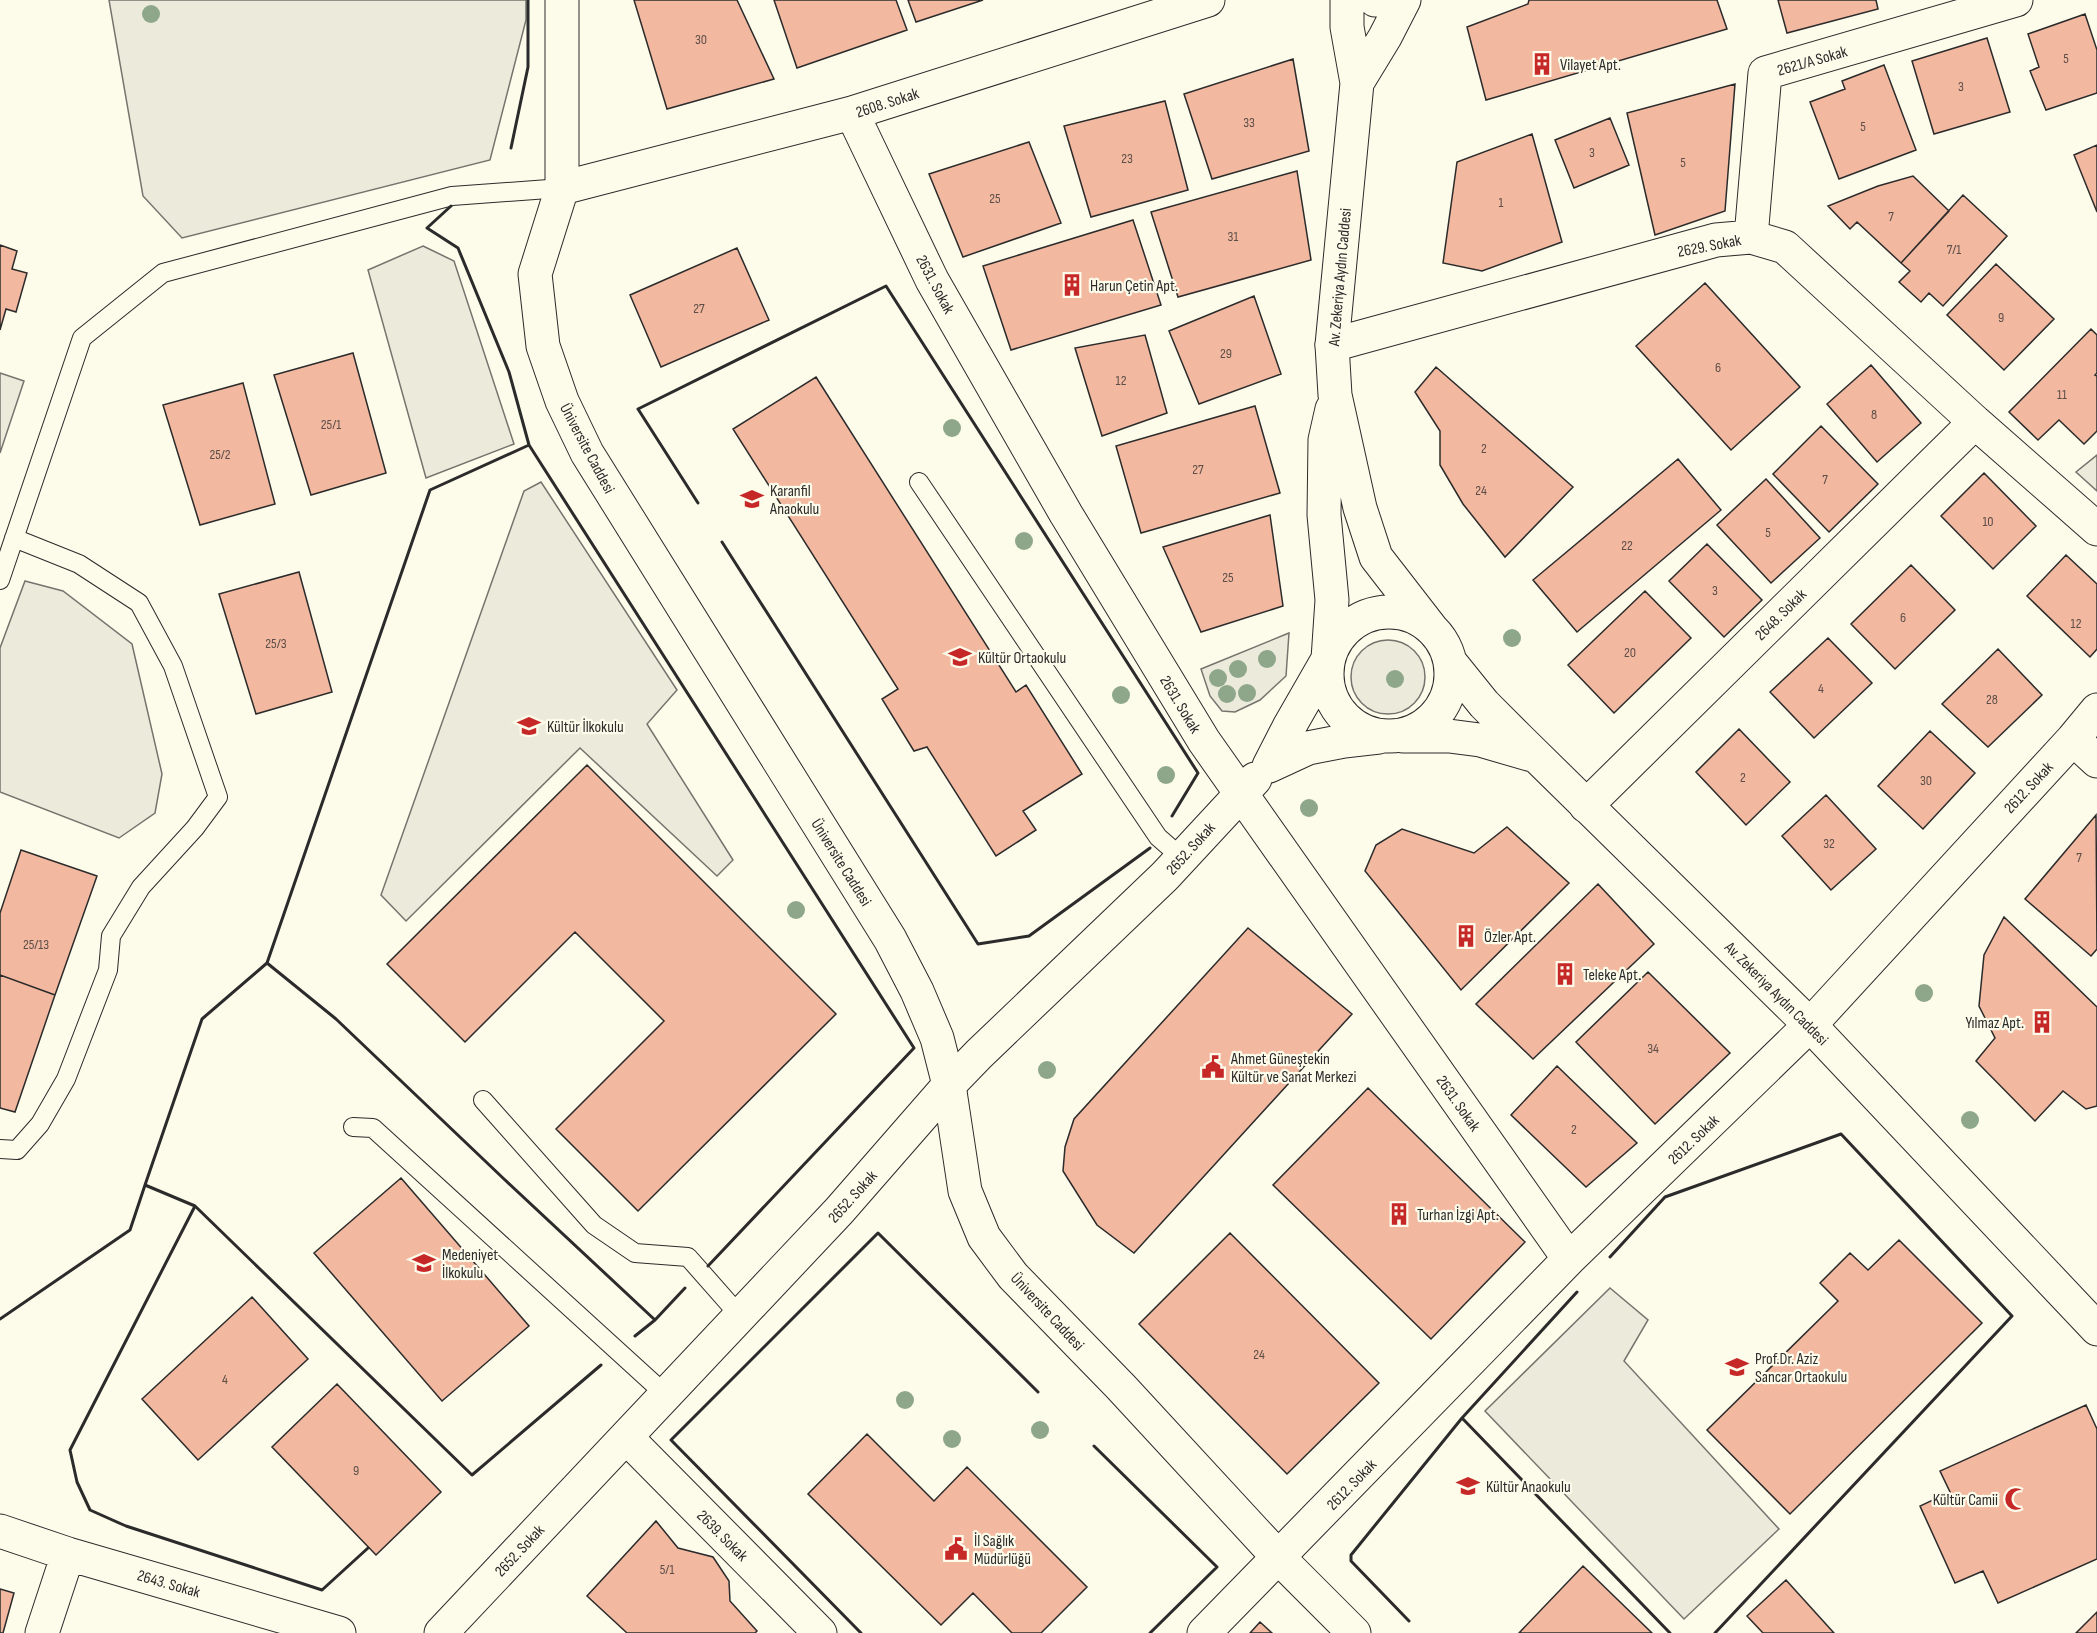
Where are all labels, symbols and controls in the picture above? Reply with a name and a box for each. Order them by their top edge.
house number: 30 [695,31,707,48]
street label: 2621/A Sokak [1775,42,1850,80]
house number: 5 [2063,50,2069,67]
building icon: Vilayet Apt. [1529,51,1555,77]
place label: Vilayet Apt. [1560,56,1621,75]
house number: 3 [1958,78,1964,95]
street label: 2608. Sokak [854,84,921,123]
house number: 33 [1243,114,1255,131]
house number: 5 [1860,118,1866,135]
house number: 3 [1589,144,1595,161]
house number: 23 [1121,150,1133,167]
house number: 5 [1680,154,1686,171]
house number: 25 [989,190,1001,207]
house number: 1 [1499,194,1504,211]
street label: Av. Zekeriya Aydın Caddesi [1325,207,1356,348]
house number: 7 [1888,208,1894,225]
house number: 31 [1228,228,1238,245]
street label: 2629. Sokak [1676,231,1743,262]
house number: 7/1 [1947,241,1961,258]
street label: 2631. Sokak [911,252,958,317]
building icon: Harun Çetin Apt. [1059,272,1085,298]
place label: Harun Çetin Apt. [1090,277,1178,296]
house number: 27 [693,300,705,317]
house number: 9 [1998,309,2004,326]
house number: 29 [1220,345,1232,362]
house number: 6 [1715,359,1721,376]
house number: 12 [1116,372,1127,389]
house number: 11 [2057,386,2067,403]
street label: Üniversite Caddesi [555,400,618,497]
house number: 8 [1871,406,1877,423]
house number: 25/1 [321,416,341,433]
house number: 2 [1481,440,1487,457]
house number: 25/2 [209,446,231,463]
house number: 27 [1192,461,1204,478]
house number: 7 [1822,471,1828,488]
place label: Karanfil Anaokulu [769,482,819,519]
house number: 24 [1475,482,1487,499]
school or university icon: Karanfil Anaokulu [739,486,765,512]
house number: 10 [1982,513,1994,530]
house number: 5 [1765,524,1771,541]
house number: 22 [1621,537,1633,554]
house number: 25 [1222,569,1234,586]
house number: 3 [1712,582,1718,599]
street label: 2648. Sokak [1751,585,1811,645]
house number: 6 [1900,609,1906,626]
house number: 12 [2071,615,2082,632]
house number: 25/3 [265,635,287,652]
school or university icon: Kültür Ortaokulu [947,644,973,670]
house number: 20 [1624,644,1636,661]
place label: Kültür Ortaokulu [978,649,1066,668]
street label: 2631. Sokak [1155,673,1204,737]
house number: 4 [1818,680,1824,697]
house number: 28 [1986,691,1998,708]
school or university icon: Kültür İlkokulu [516,713,542,739]
place label: Kültür İlkokulu [547,718,624,737]
street label: 2612. Sokak [2001,758,2058,818]
house number: 2 [1740,769,1746,786]
house number: 30 [1920,772,1932,789]
street label: Üniversite Caddesi [806,816,875,910]
street label: 2652. Sokak [1163,819,1220,879]
house number: 32 [1823,835,1835,852]
house number: 7 [2076,849,2082,866]
building icon: Özler Apt. [1453,923,1479,949]
place label: Özler Apt. [1484,928,1536,947]
house number: 25/13 [23,936,49,953]
street label: Av. Zekeriya Aydın Caddesi [1720,938,1832,1050]
building icon: Teleke Apt. [1552,961,1578,987]
place label: Teleke Apt. [1583,966,1641,985]
building icon: Yılmaz Apt. [2029,1009,2055,1035]
place label: Yılmaz Apt. [1965,1014,2024,1033]
house number: 34 [1647,1040,1659,1057]
place label: Ahmet Güneştekin Kültür ve Sanat Merkezi [1230,1050,1356,1087]
public building icon: Ahmet Güneştekin Kültür ve Sanat Merkezi [1200,1054,1226,1080]
street label: 2631. Sokak [1432,1072,1484,1135]
street label: 2612. Sokak [1665,1111,1723,1169]
house number: 2 [1571,1121,1577,1138]
street label: 2652. Sokak [825,1167,882,1227]
building icon: Turhan İzgi Apt. [1386,1201,1412,1227]
place label: Turhan İzgi Apt. [1417,1206,1499,1225]
place label: Medeniyet İlkokulu [442,1246,498,1283]
school or university icon: Medeniyet İlkokulu [411,1250,437,1276]
street label: Üniversite Caddesi [1006,1269,1088,1355]
house number: 24 [1253,1346,1265,1363]
place label: Prof.Dr. Aziz Sancar Ortaokulu [1755,1350,1847,1387]
school or university icon: Prof.Dr. Aziz Sancar Ortaokulu [1724,1354,1750,1380]
house number: 4 [222,1371,228,1388]
street label: 2612. Sokak [1323,1456,1381,1514]
house number: 9 [353,1462,359,1479]
school or university icon: Kültür Anaokulu [1455,1473,1481,1499]
place label: Kültür Anaokulu [1486,1478,1571,1497]
mosque icon: Kültür Camii [2003,1486,2029,1512]
place label: Kültür Camii [1933,1491,1998,1510]
street label: 2639. Sokak [692,1507,751,1566]
street label: 2652. Sokak [491,1521,549,1581]
place label: İl Sağlık Müdürlüğü [974,1532,1031,1569]
public building icon: İl Sağlık Müdürlüğü [943,1536,969,1562]
house number: 5/1 [660,1561,674,1578]
street label: 2643. Sokak [135,1566,202,1602]

